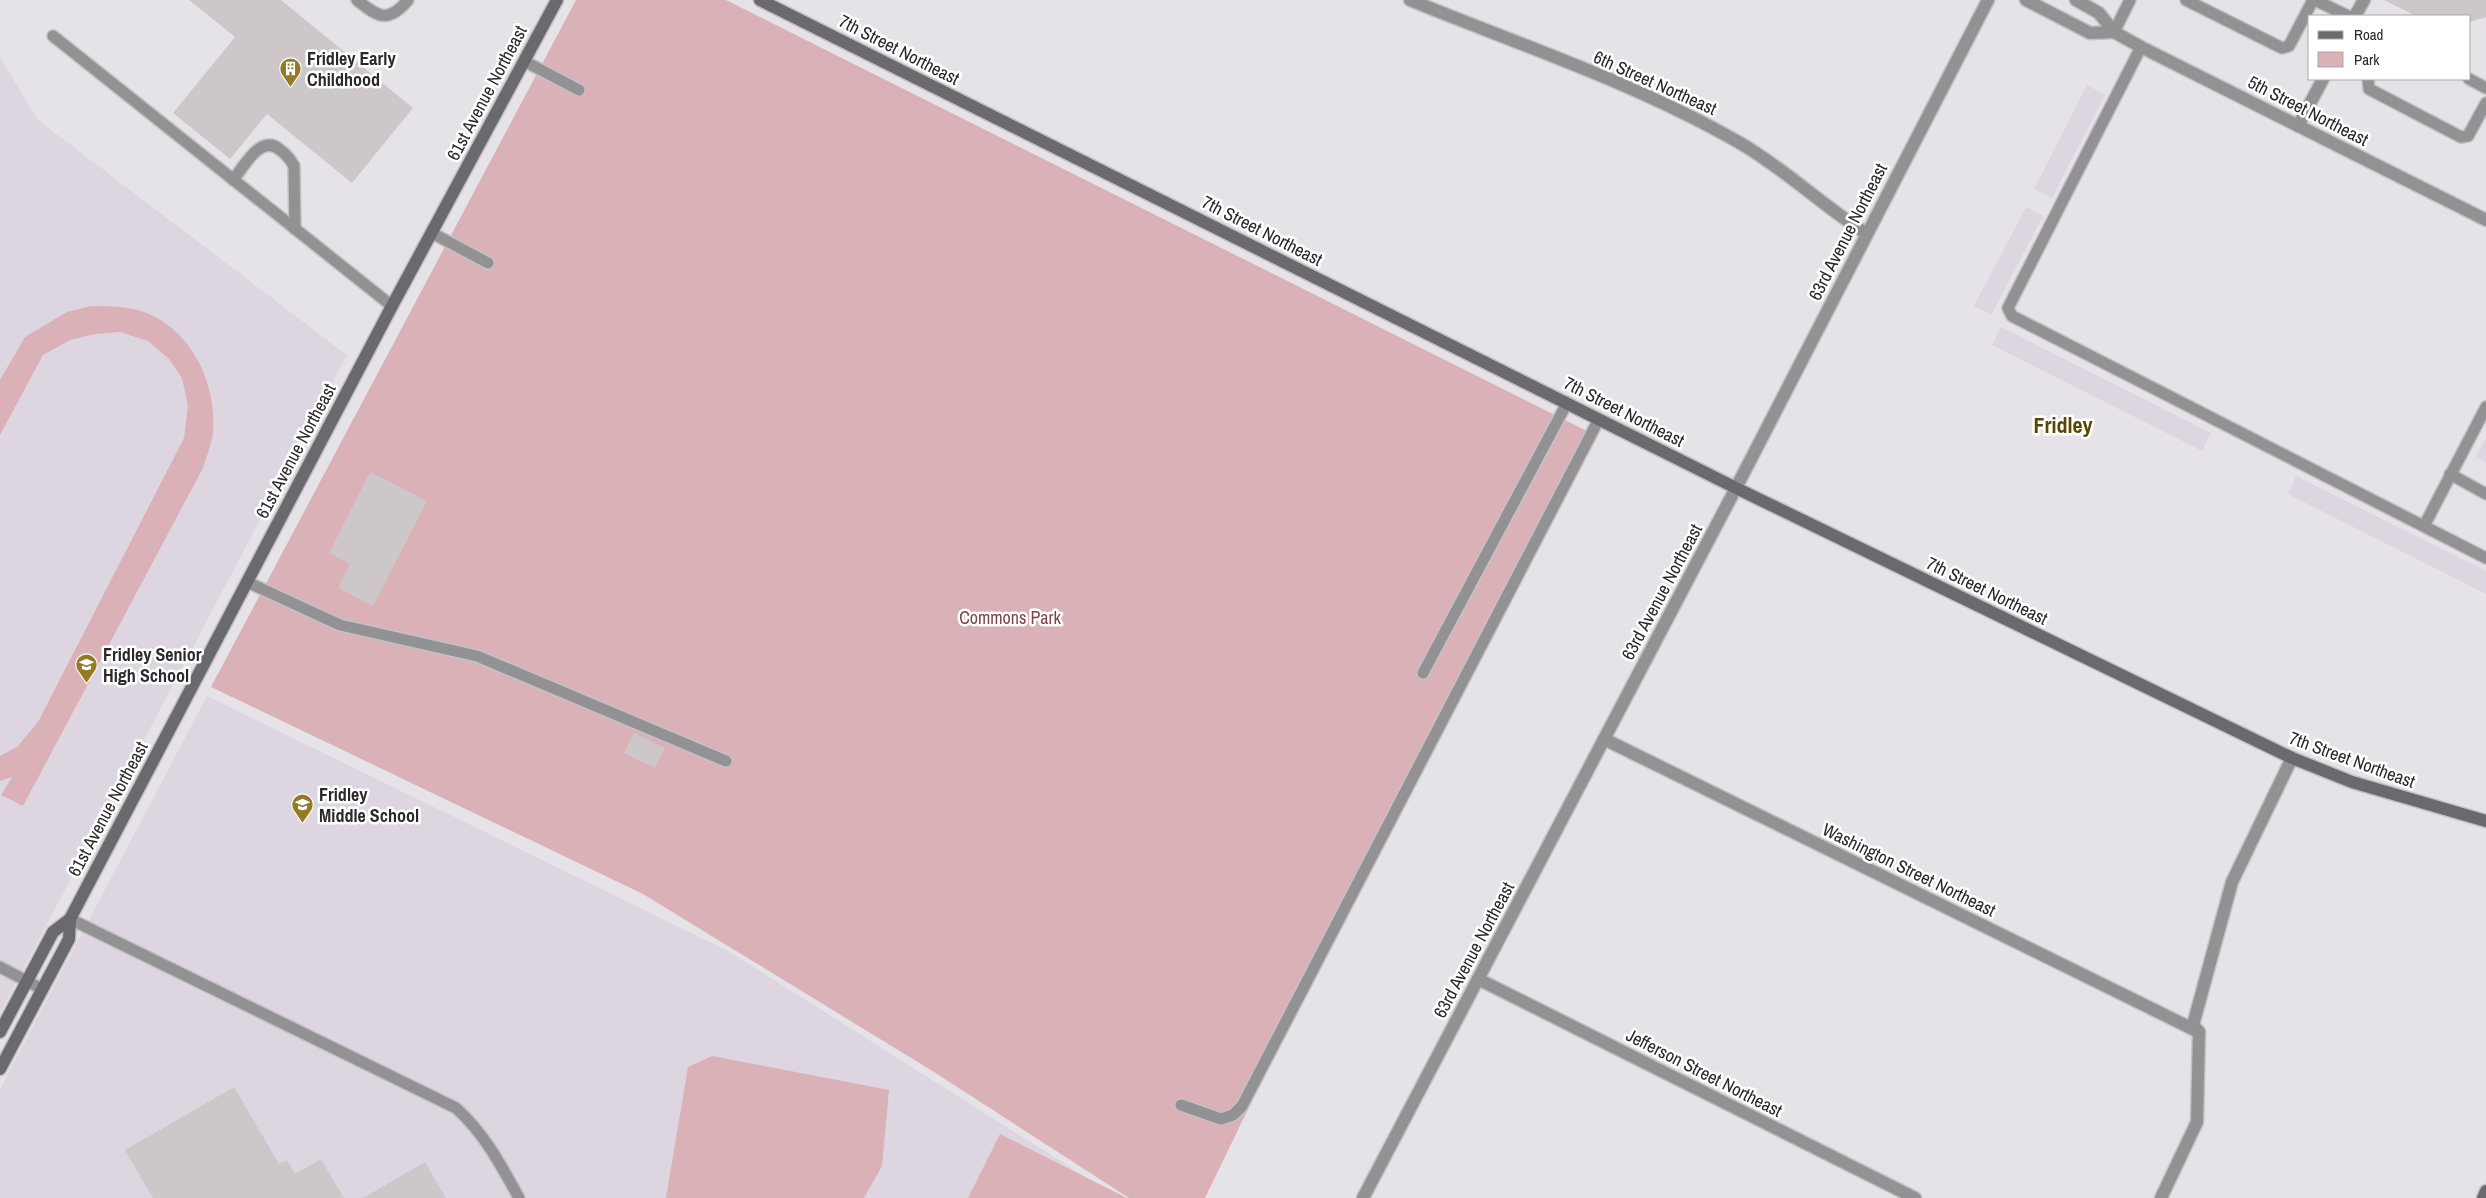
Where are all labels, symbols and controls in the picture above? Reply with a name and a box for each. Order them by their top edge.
street label: 7th Street Northeast [835,8,964,91]
legend [2308,15,2471,80]
street label: 61st Avenue Northeast [441,21,533,164]
text: Road [2354,24,2383,45]
street label: 6th Street Northeast [1590,44,1721,121]
place label: Fridley Early Childhood [307,46,396,92]
text: Park [2354,49,2380,70]
building icon: Fridley Early Childhood [279,57,303,88]
street label: 5th Street Northeast [2244,69,2373,152]
street label: 63rd Avenue Northeast [1802,159,1893,305]
street label: 7th Street Northeast [1198,189,1327,272]
street label: 7th Street Northeast [1560,370,1689,453]
street label: 61st Avenue Northeast [250,379,342,522]
district label: Fridley [2033,410,2093,440]
street label: 63rd Avenue Northeast [1615,519,1708,664]
street label: 7th Street Northeast [1922,550,2052,631]
park label: Commons Park [959,605,1061,630]
place label: Fridley Senior High School [103,642,202,688]
school or university icon: Fridley Senior High School [75,653,99,684]
street label: 7th Street Northeast [2286,725,2419,794]
street label: 61st Avenue Northeast [62,737,154,880]
place label: Fridley Middle School [319,782,419,828]
school or university icon: Fridley Middle School [291,793,315,824]
street label: Washington Street Northeast [1818,817,2000,922]
street label: 63rd Avenue Northeast [1427,877,1520,1022]
street label: Jefferson Street Northeast [1622,1022,1787,1123]

